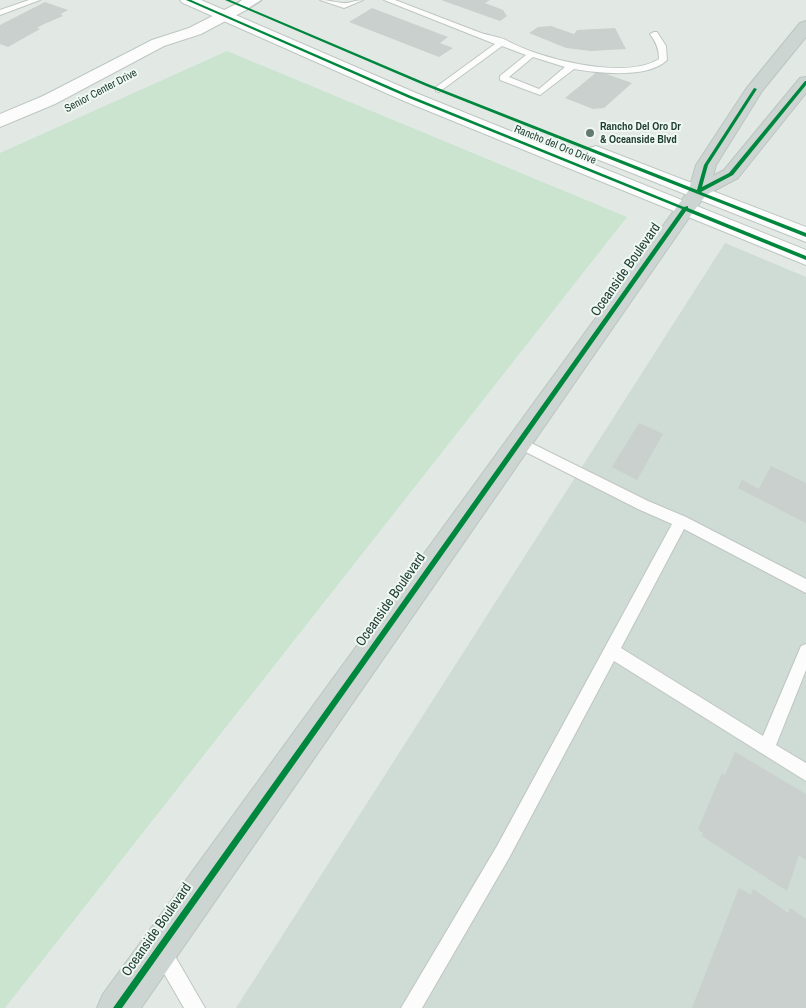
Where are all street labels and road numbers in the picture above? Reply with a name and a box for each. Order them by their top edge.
street label: Senior Center Drive [62,66,140,116]
street label: Rancho del Oro Drive [512,123,598,167]
street label: Oceanside Boulevard [587,220,665,320]
street label: Oceanside Boulevard [352,550,430,650]
street label: Oceanside Boulevard [118,880,196,980]

